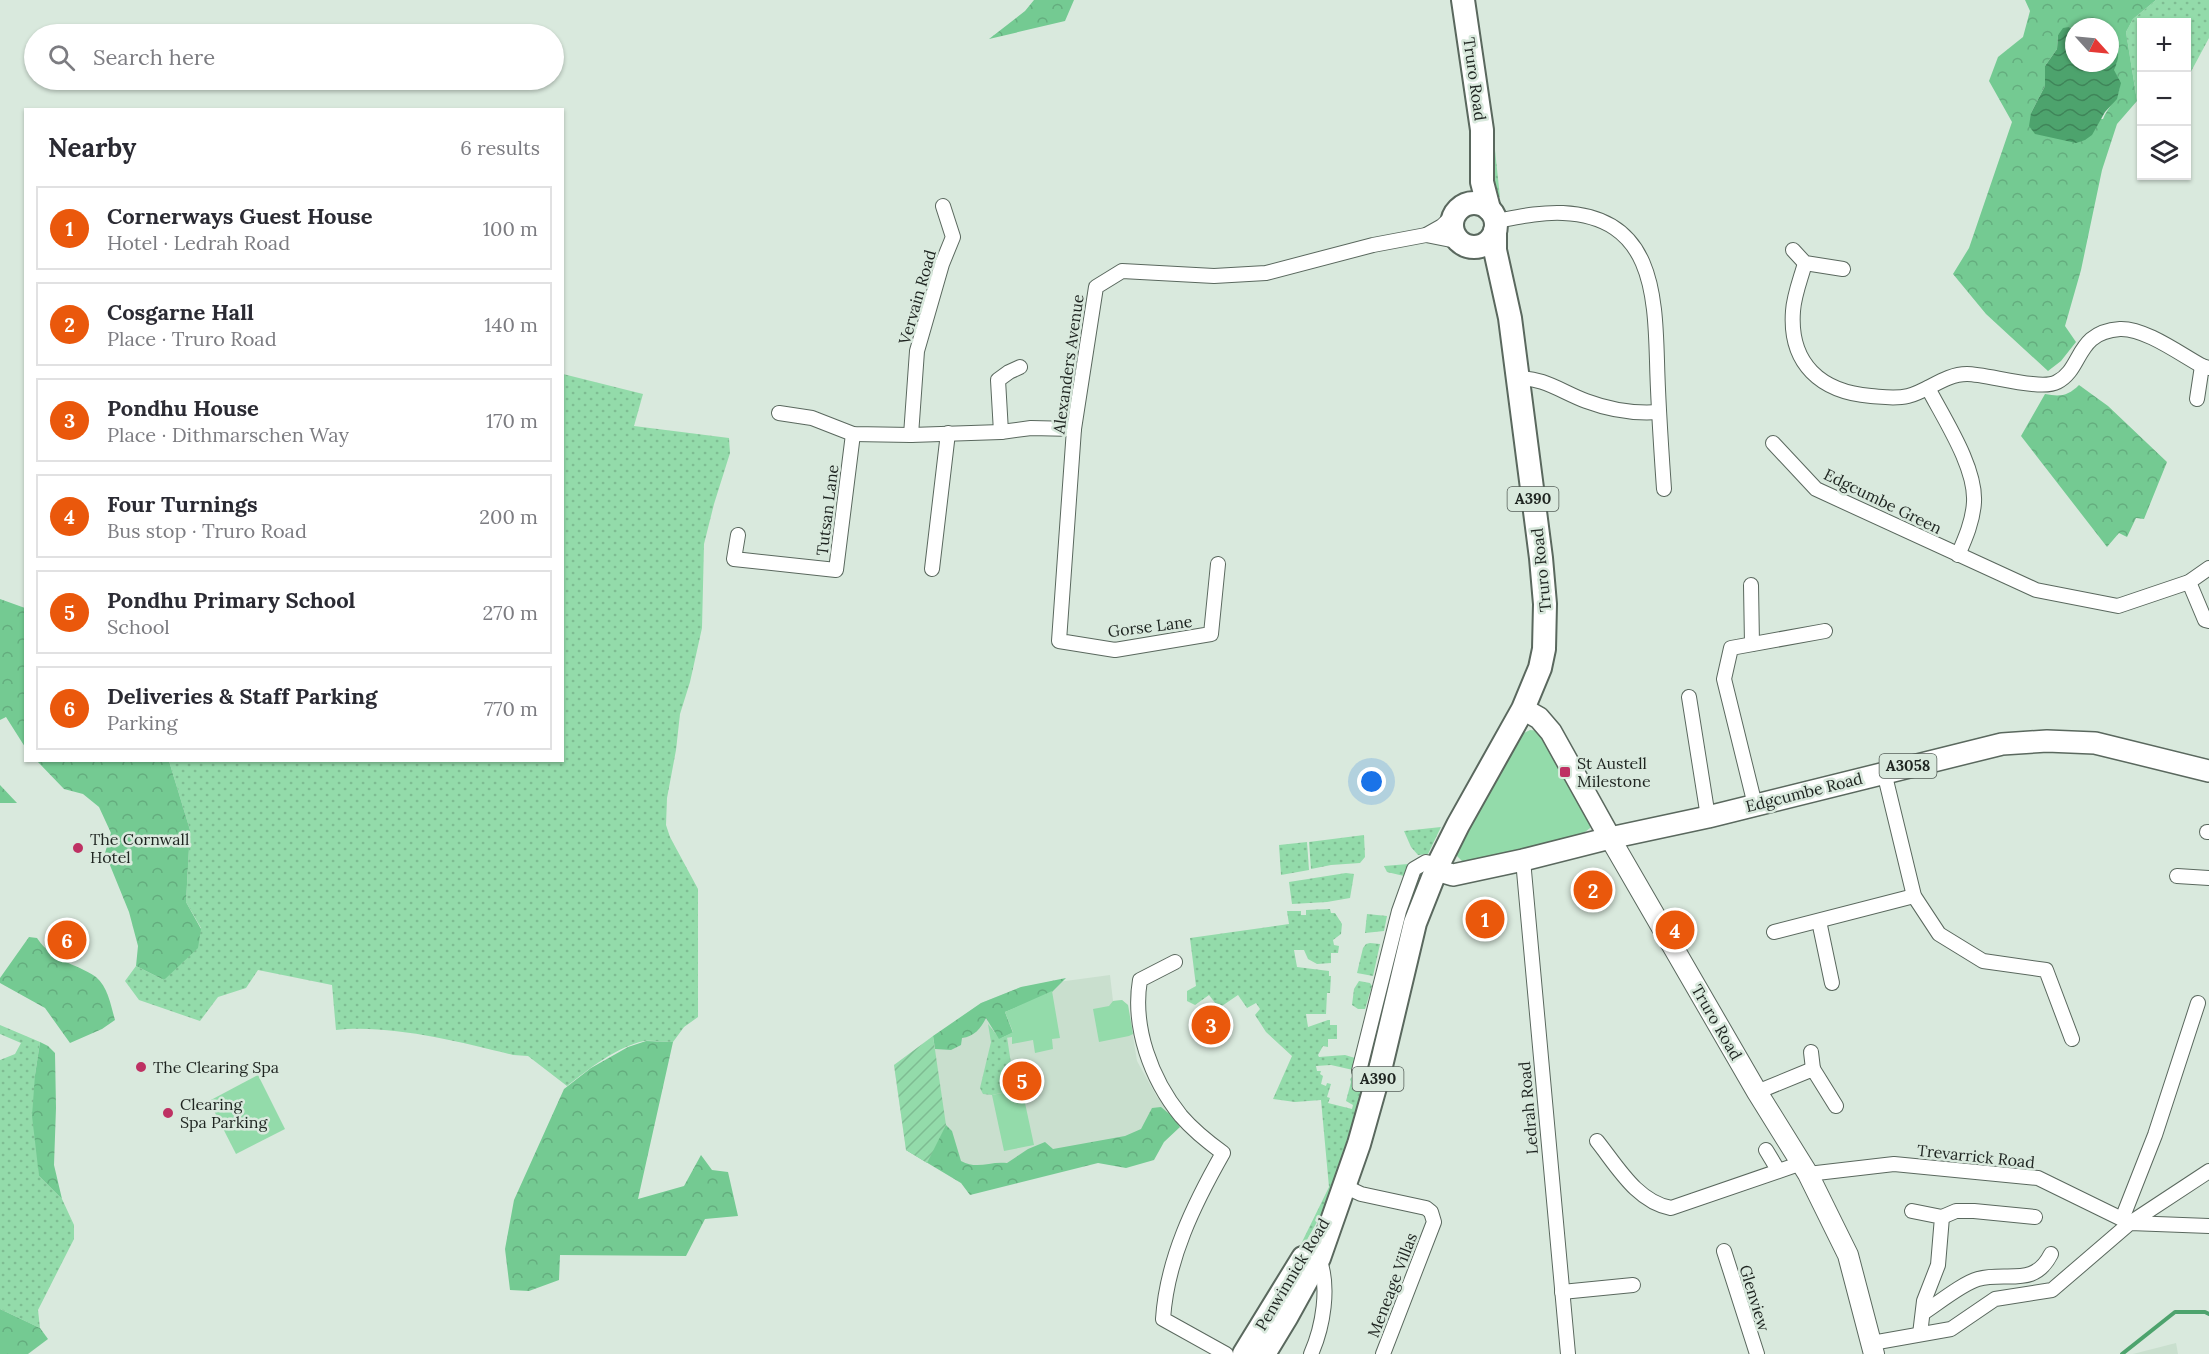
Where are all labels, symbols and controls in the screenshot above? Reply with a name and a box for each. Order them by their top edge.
north arrow [2065,18,2119,72]
map controls [2137,18,2191,180]
button: + [2137,18,2191,72]
search box [24,24,564,90]
street label: Truro Road [1459,36,1491,122]
icon: search [45,41,78,74]
text: Search here [93,43,215,71]
button: − [2137,72,2191,126]
button: layers [2137,126,2191,180]
text: Nearby [48,131,136,164]
text: 6 results [460,135,540,160]
text: Cornerways Guest House [107,202,373,230]
text: 1 [65,216,74,241]
text: 100 m [483,216,538,241]
text: Hotel · Ledrah Road [107,230,290,255]
street label: Vervain Road [894,247,940,347]
street label: Alexanders Avenue [1048,293,1088,436]
text: Cosgarne Hall [107,298,254,326]
text: 2 [64,312,75,337]
text: 140 m [484,312,538,337]
text: Place · Truro Road [107,326,277,351]
text: Pondhu House [107,394,259,422]
text: 3 [64,408,75,433]
text: 170 m [486,408,538,433]
text: Place · Dithmarschen Way [107,422,349,447]
street label: Tutsan Lane [811,463,843,557]
street label: Edgcumbe Green [1821,464,1946,538]
road number: A390 [1508,487,1558,511]
text: Four Turnings [107,490,258,518]
text: 4 [64,504,75,529]
text: 200 m [479,504,538,529]
text: Bus stop · Truro Road [107,518,307,543]
street label: Truro Road [1527,527,1555,613]
text: Pondhu Primary School [107,586,355,614]
text: 5 [64,600,75,625]
text: 270 m [482,600,538,625]
street label: Gorse Lane [1107,611,1194,641]
text: School [107,614,170,639]
text: Deliveries & Staff Parking [107,682,377,710]
text: 6 [64,696,75,721]
text: 770 m [484,696,538,721]
text: Parking [107,710,177,735]
place label: St Austell Milestone [1577,753,1651,791]
road number: A3058 [1880,754,1936,778]
marker: St Austell Milestone [1558,765,1572,779]
your location [1357,767,1386,796]
street label: Edgcumbe Road [1743,768,1865,816]
place label: The Cornwall Hotel [90,829,189,867]
marker: The Cornwall Hotel [71,841,85,855]
pin: 2 [1574,868,1612,912]
pin: 1 [1466,896,1504,942]
pin: 4 [1656,908,1694,952]
pin: 6 [48,918,86,962]
street label: Truro Road [1687,981,1747,1064]
pin: 3 [1192,1002,1230,1048]
place label: The Clearing Spa [153,1057,279,1077]
pin: 5 [1002,1058,1042,1104]
marker: The Clearing Spa [134,1060,148,1074]
street label: Ledrah Road [1514,1060,1542,1155]
road number: A390 [1352,1067,1404,1091]
place label: Clearing Spa Parking [180,1094,268,1132]
marker: Clearing Spa Parking [161,1106,175,1120]
street label: Trevarrick Road [1916,1140,2036,1172]
street label: Penwinnick Road [1251,1214,1334,1334]
street label: Meneage Villas [1363,1230,1421,1340]
street label: Glenview [1735,1262,1775,1334]

